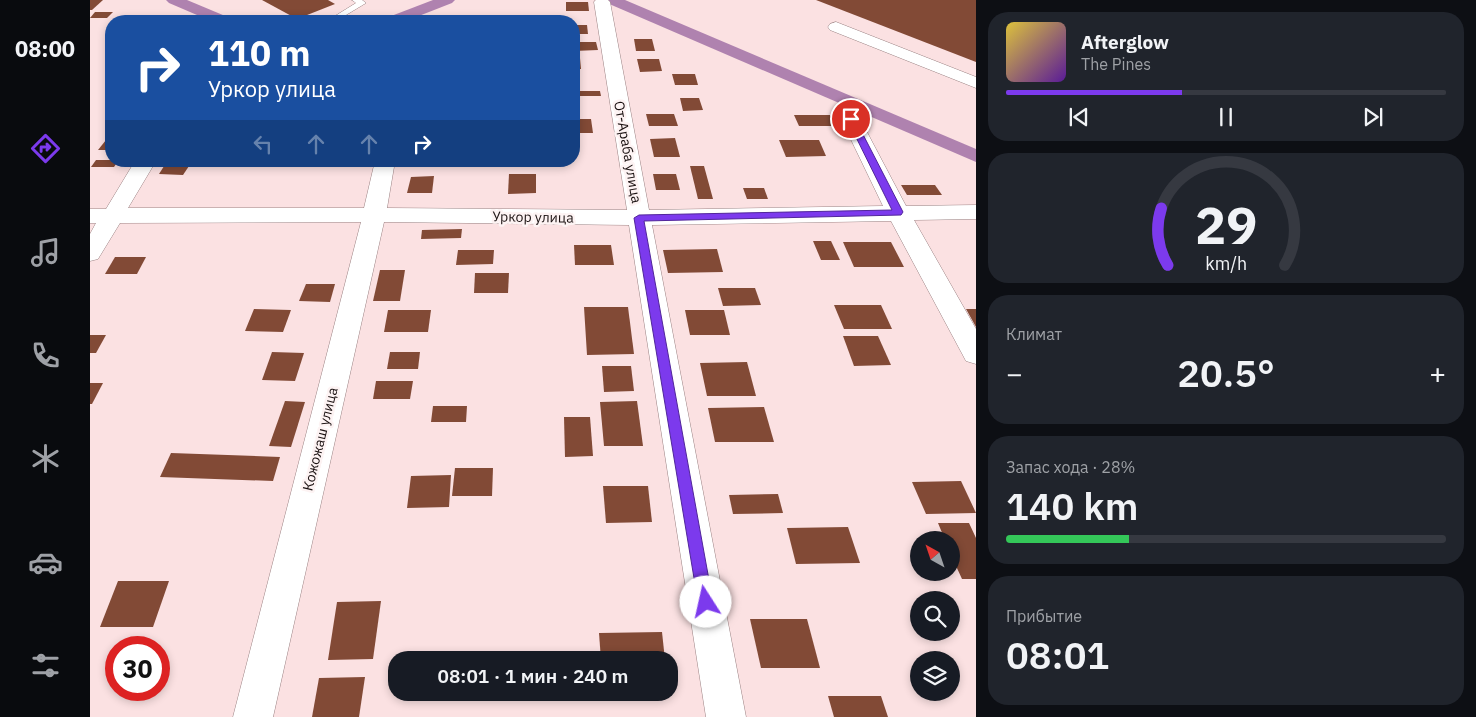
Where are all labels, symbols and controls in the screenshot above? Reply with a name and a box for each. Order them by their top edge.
text: 110 m [208,30,311,76]
text: Afterglow [1081,30,1169,54]
text: 08:00 [15,34,75,63]
icon: right [125,35,190,100]
text: The Pines [1081,54,1151,74]
text: Уркор улица [208,74,336,103]
pin [830,98,872,140]
street label: От-Араба улица [610,100,646,205]
icon: previous [1065,103,1093,131]
icon: pause [1212,103,1240,131]
icon: next [1359,103,1387,131]
icon: arrive [837,105,865,133]
icon: left [249,130,277,158]
icon: ahead [302,130,330,158]
icon: ahead [355,130,383,158]
icon: right [408,130,436,158]
icon: directions [28,131,63,166]
text: 29 [1195,191,1257,258]
street label: Уркор улица [492,207,574,227]
icon: music [28,235,63,270]
text: km/h [1205,252,1247,275]
text: Климат [1006,324,1062,344]
icon: phone [28,338,63,373]
text: 20.5° [1177,348,1275,397]
text: − [1006,355,1023,392]
text: + [1429,355,1446,392]
street label: Кожожаш улица [298,385,342,493]
icon: climate [28,441,63,476]
text: Запас хода · 28% [1006,457,1135,477]
text: 140 km [1006,481,1138,530]
north arrow [910,531,960,581]
map controls [910,531,960,701]
icon: car [28,545,63,580]
position arrow [679,575,731,627]
button: search [910,591,960,641]
text: Прибытие [1006,606,1082,626]
text: 08:01 [1006,630,1109,679]
speed limit sign: 30 [105,636,170,701]
icon: filters [28,648,63,683]
button: layers [910,651,960,701]
text: 08:01 · 1 мин · 240 m [438,664,628,688]

